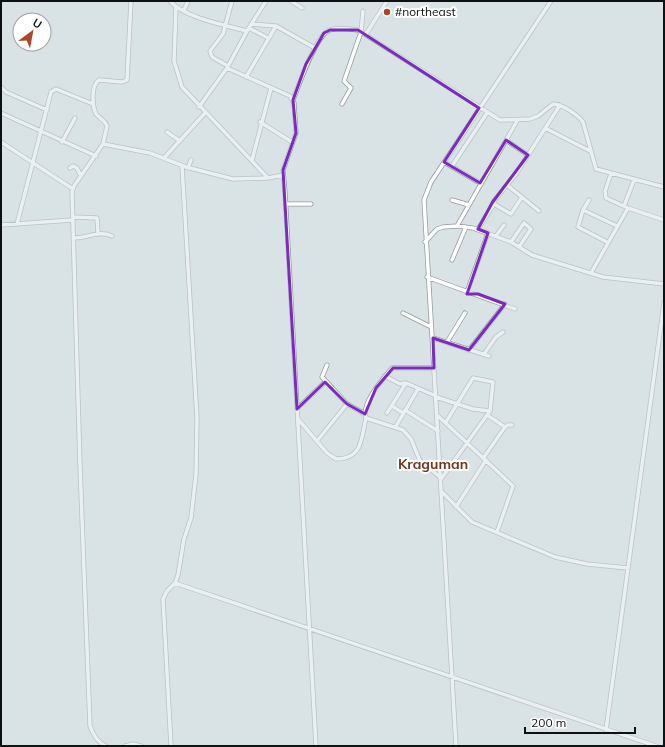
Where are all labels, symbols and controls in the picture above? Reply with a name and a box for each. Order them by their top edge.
place label: #northeast [395,4,456,19]
marker: #northeast [382,7,392,17]
north arrow [12,12,52,52]
text: U [30,15,44,32]
district label: Kraguman [398,455,468,473]
scale bar [525,709,635,735]
text: 200 m [531,715,566,730]

